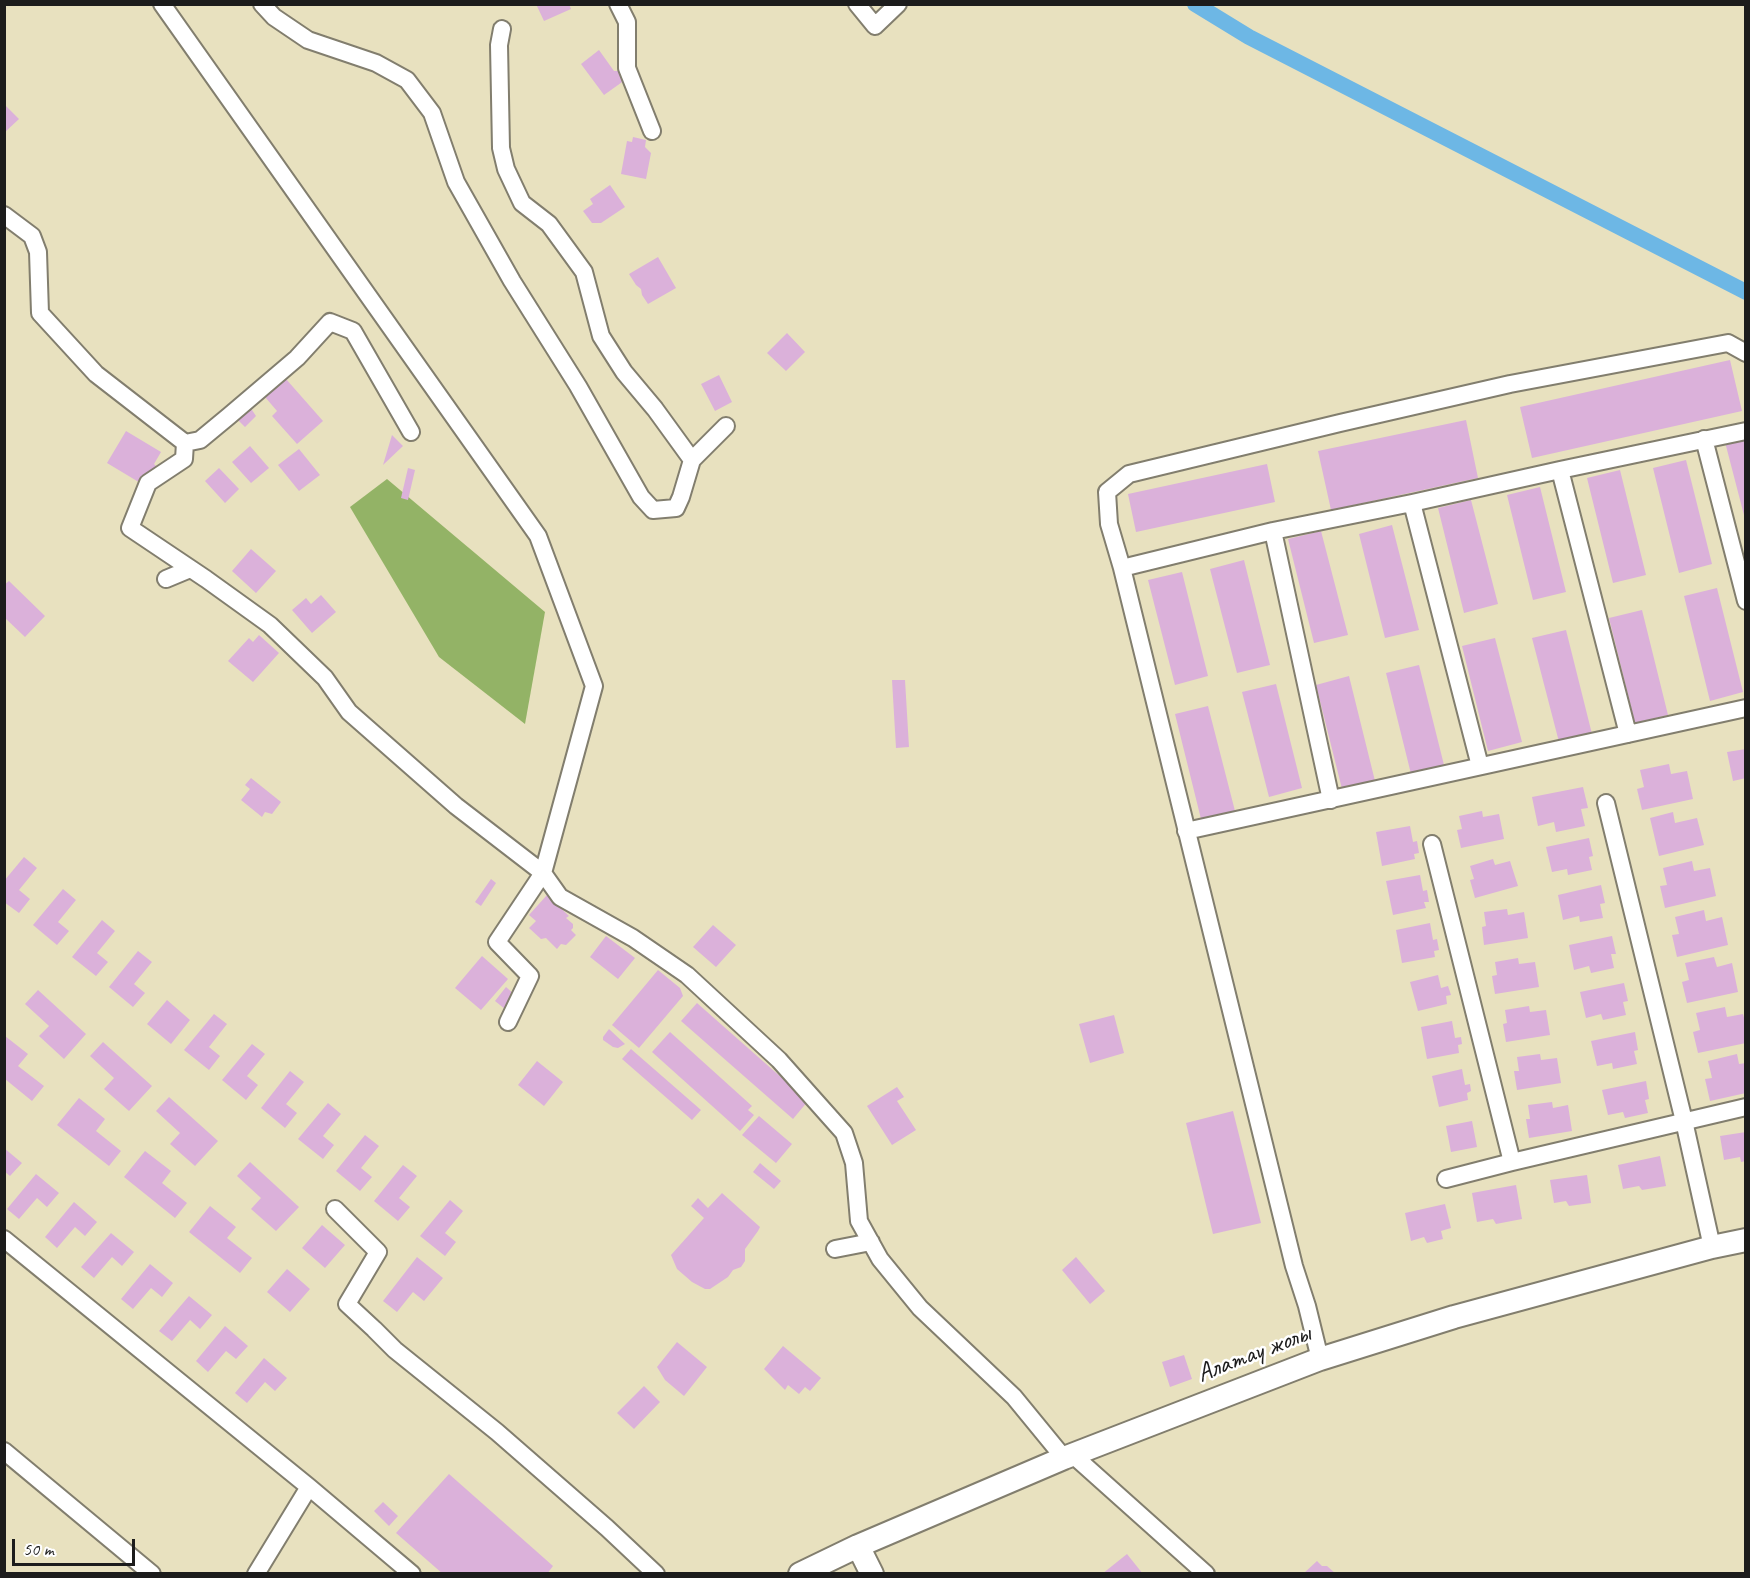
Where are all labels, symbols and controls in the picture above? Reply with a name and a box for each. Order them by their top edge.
street label: Алатау жолы [1193,1318,1315,1390]
scale bar [15,1527,138,1565]
text: 50 m [23,1538,54,1560]

